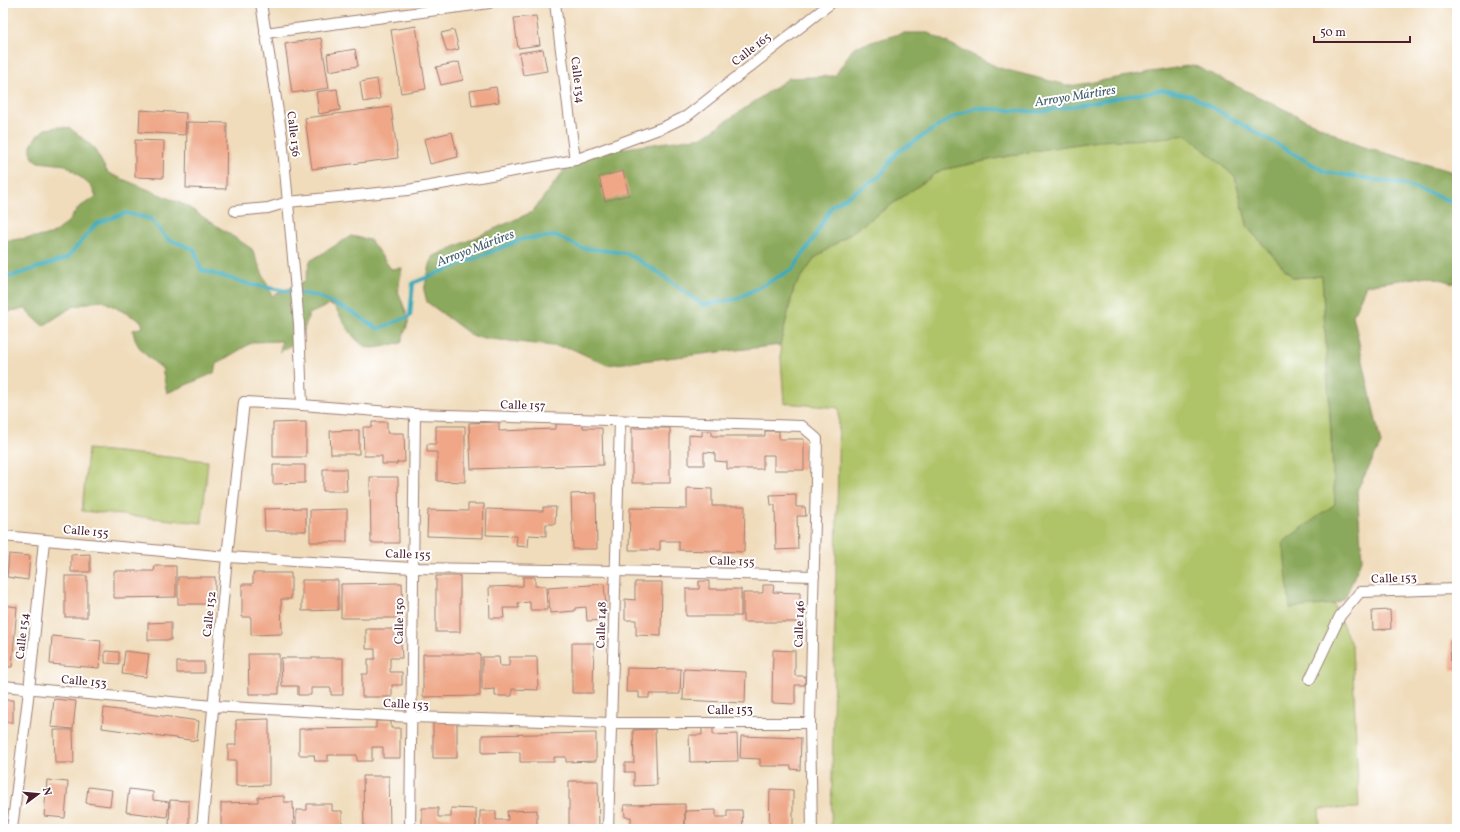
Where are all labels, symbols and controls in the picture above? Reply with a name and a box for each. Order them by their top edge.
scale bar [1314,18,1410,44]
text: 50 m [1320,25,1346,41]
street label: Calle 165 [729,29,775,70]
street label: Calle 134 [566,56,588,104]
water label: Arroyo Mártires [1033,82,1117,112]
street label: Calle 136 [282,110,304,158]
water label: Arroyo Mártires [433,226,517,272]
street label: Calle 157 [500,397,546,415]
street label: Calle 155 [63,522,109,542]
street label: Calle 155 [385,546,431,564]
street label: Calle 155 [709,553,755,571]
street label: Calle 153 [1371,570,1417,588]
street label: Calle 152 [200,590,220,638]
street label: Calle 150 [392,598,408,644]
street label: Calle 146 [791,600,809,648]
street label: Calle 148 [593,601,611,649]
street label: Calle 154 [13,612,33,660]
street label: Calle 153 [60,672,107,692]
street label: Calle 153 [383,696,429,714]
street label: Calle 153 [707,703,753,719]
north arrow [18,774,58,814]
text: N [38,786,54,798]

